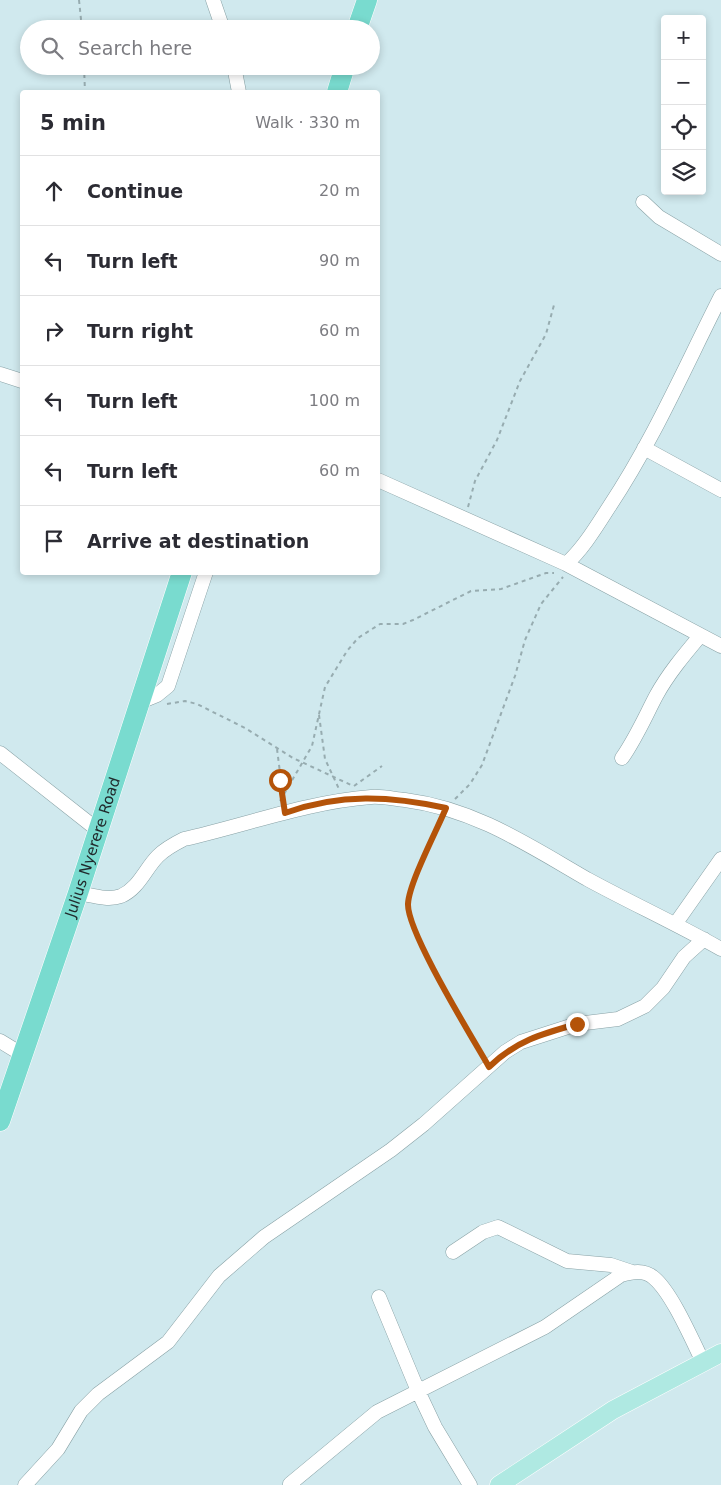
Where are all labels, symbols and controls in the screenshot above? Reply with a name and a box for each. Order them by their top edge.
map controls [661,15,706,195]
button: + [661,15,706,60]
search box [20,20,380,75]
icon: search [38,34,66,62]
text: Search here [78,37,192,59]
button: − [661,60,706,105]
button: locate [661,105,706,150]
text: 5 min [40,111,106,135]
text: Walk · 330 m [255,113,360,132]
button: layers [661,150,706,195]
icon: ahead [40,177,68,205]
text: Continue [87,180,183,202]
text: 20 m [319,181,360,200]
icon: left [40,247,68,275]
text: Turn left [87,250,178,272]
text: 90 m [319,251,360,270]
icon: right [40,317,68,345]
text: Turn right [87,320,193,342]
text: 60 m [319,321,360,340]
icon: left [40,387,68,415]
text: Turn left [87,390,178,412]
text: 100 m [309,391,360,410]
icon: left [40,457,68,485]
text: Turn left [87,460,178,482]
text: 60 m [319,461,360,480]
icon: arrive [40,527,68,555]
text: Arrive at destination [87,530,309,552]
route start [269,769,292,792]
street label: Julius Nyerere Road [61,775,124,921]
route end [566,1013,589,1036]

